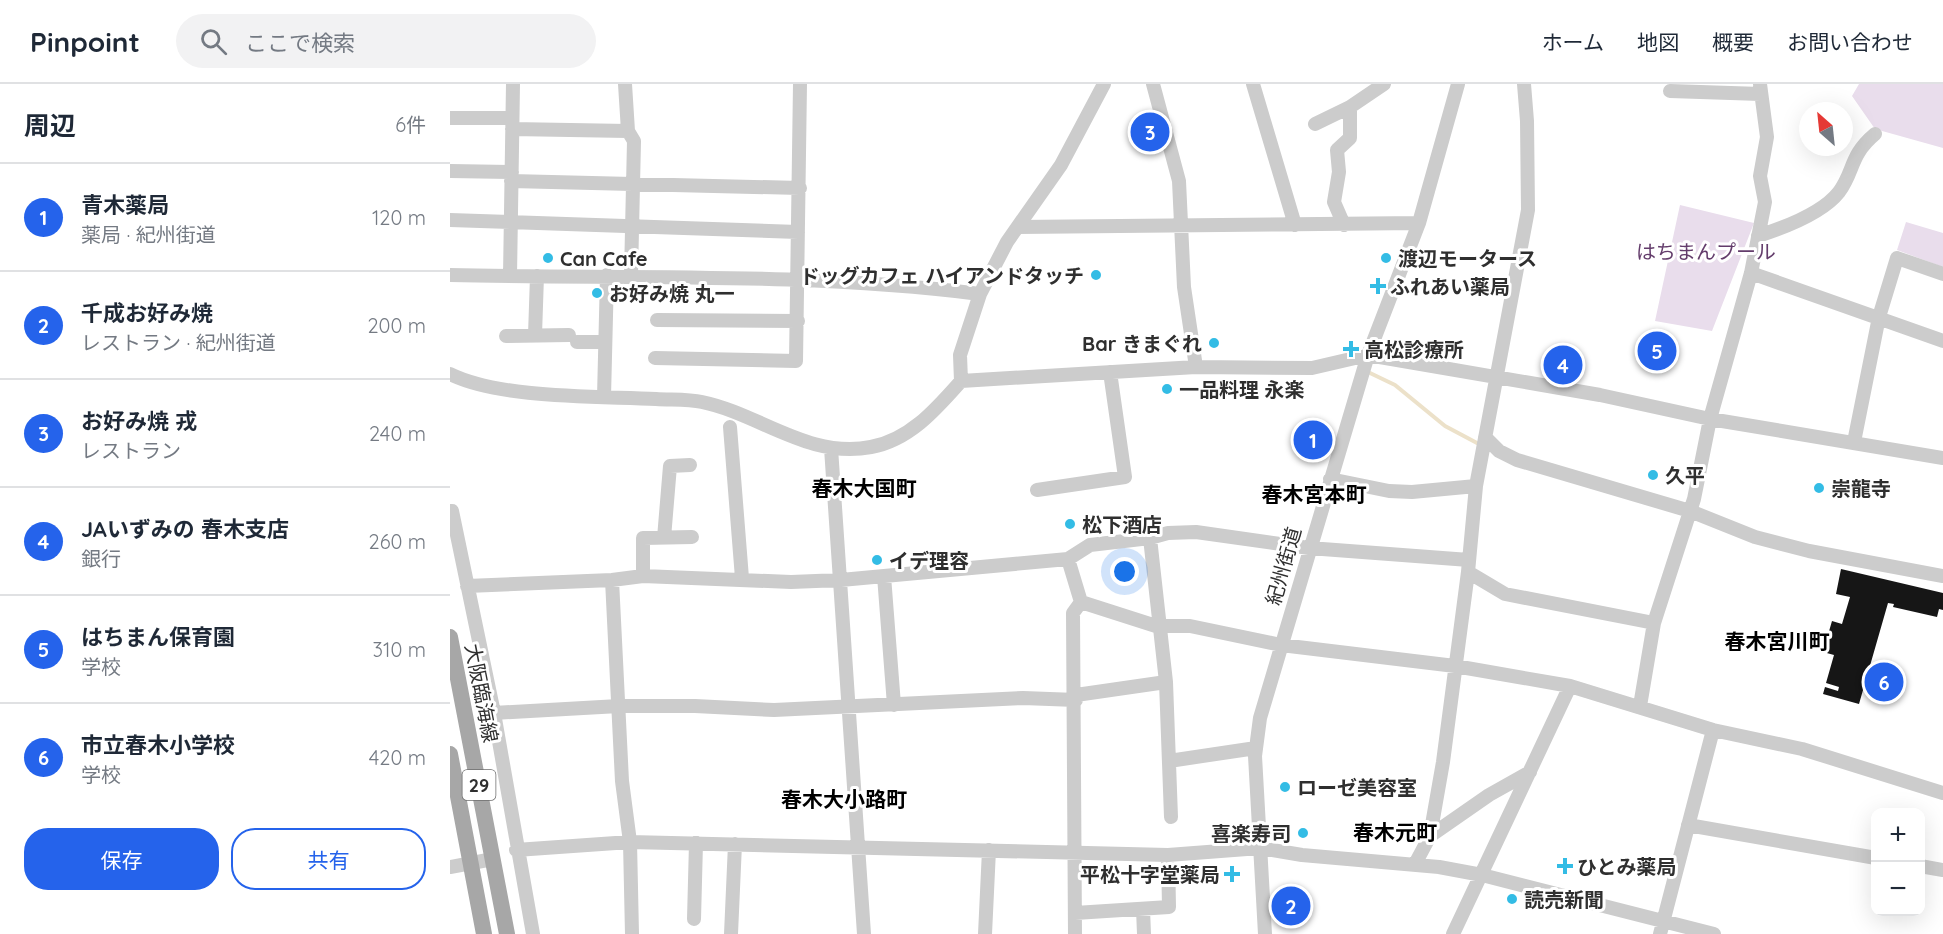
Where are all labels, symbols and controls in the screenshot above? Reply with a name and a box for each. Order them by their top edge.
search box [176,14,596,68]
text: Pinpoint [30,24,140,59]
icon: search [197,25,230,58]
text: ここで検索 [245,29,355,57]
text: ホーム [1542,29,1604,55]
text: 地図 [1637,29,1679,55]
text: 概要 [1712,29,1754,55]
text: お問い合わせ [1787,29,1913,55]
north arrow [1799,102,1853,156]
text: 周辺 [24,109,76,142]
pin: 3 [1130,110,1170,154]
text: 6件 [395,112,426,137]
text: 青木薬局 [81,191,169,219]
text: 1 [40,205,47,230]
text: 120 m [372,205,426,230]
text: 薬局 · 紀州街道 [81,222,216,247]
park label: はちまんプール [1636,239,1776,264]
place label: Can Cafe [560,246,648,271]
place label: 渡辺モータース [1398,246,1537,271]
marker: Can Cafe [541,251,555,265]
marker: 渡辺モータース [1379,251,1393,265]
place label: ドッグカフェ ハイアンドタッチ [800,263,1084,288]
marker: ドッグカフェ ハイアンドタッチ [1089,268,1103,282]
place label: ふれあい薬局 [1390,274,1510,299]
marker: ふれあい薬局 [1371,279,1385,293]
place label: お好み焼 丸一 [609,281,735,306]
marker: お好み焼 丸一 [590,286,604,300]
text: 千成お好み焼 [81,299,213,327]
text: 2 [38,313,49,338]
text: 200 m [367,313,426,338]
pin: 5 [1638,328,1676,374]
text: レストラン · 紀州街道 [81,330,276,355]
place label: Bar きまぐれ [1082,331,1202,356]
marker: Bar きまぐれ [1207,336,1221,350]
place label: 高松診療所 [1364,337,1464,362]
marker: 高松診療所 [1342,340,1360,358]
pin: 4 [1544,342,1582,388]
place label: 一品料理 永楽 [1179,377,1305,402]
marker: 一品料理 永楽 [1160,382,1174,396]
text: お好み焼 戎 [81,407,197,435]
pin: 1 [1294,418,1332,462]
text: 3 [38,421,49,446]
text: 240 m [369,421,426,446]
text: レストラン [81,438,181,463]
place label: 久平 [1665,463,1705,488]
marker: 久平 [1646,468,1660,482]
district label: 春木大国町 [812,475,917,501]
place label: 崇龍寺 [1831,476,1891,501]
district label: 春木宮本町 [1262,481,1367,507]
marker: 崇龍寺 [1812,481,1826,495]
place label: 松下酒店 [1082,512,1162,537]
text: JAいずみの 春木支店 [81,515,289,543]
marker: 松下酒店 [1063,517,1077,531]
street label: 紀州街道 [1260,524,1306,608]
text: 4 [38,529,49,554]
text: 260 m [369,529,426,554]
text: 銀行 [81,546,121,571]
place label: イデ理容 [889,548,969,573]
marker: イデ理容 [870,553,884,567]
your location [1110,557,1139,586]
text: はちまん保育園 [81,623,235,651]
district label: 春木宮川町 [1725,628,1830,654]
text: 5 [38,637,49,662]
text: 310 m [373,637,426,662]
street label: 大阪臨海線 [460,642,504,744]
text: 学校 [81,654,121,679]
pin: 6 [1864,660,1904,704]
text: 市立春木小学校 [81,731,235,759]
text: 6 [38,745,49,770]
text: 420 m [369,745,426,770]
text: 学校 [81,762,121,787]
road number: 29 [462,770,496,800]
place label: ローゼ美容室 [1297,775,1417,800]
marker: ローゼ美容室 [1278,780,1292,794]
district label: 春木大小路町 [781,786,907,812]
map controls [1871,808,1925,916]
button: + [1871,808,1925,862]
district label: 春木元町 [1353,819,1437,845]
place label: 喜楽寿司 [1211,821,1291,846]
marker: 喜楽寿司 [1296,826,1310,840]
button: 保存 [24,828,219,890]
button: 共有 [231,828,426,890]
place label: ひとみ薬局 [1577,854,1676,879]
marker: ひとみ薬局 [1558,859,1572,873]
place label: 平松十字堂薬局 [1080,862,1220,887]
button: − [1871,862,1925,916]
marker: 平松十字堂薬局 [1225,867,1239,881]
pin: 2 [1272,884,1310,928]
place label: 読売新聞 [1524,887,1604,912]
marker: 読売新聞 [1505,892,1519,906]

